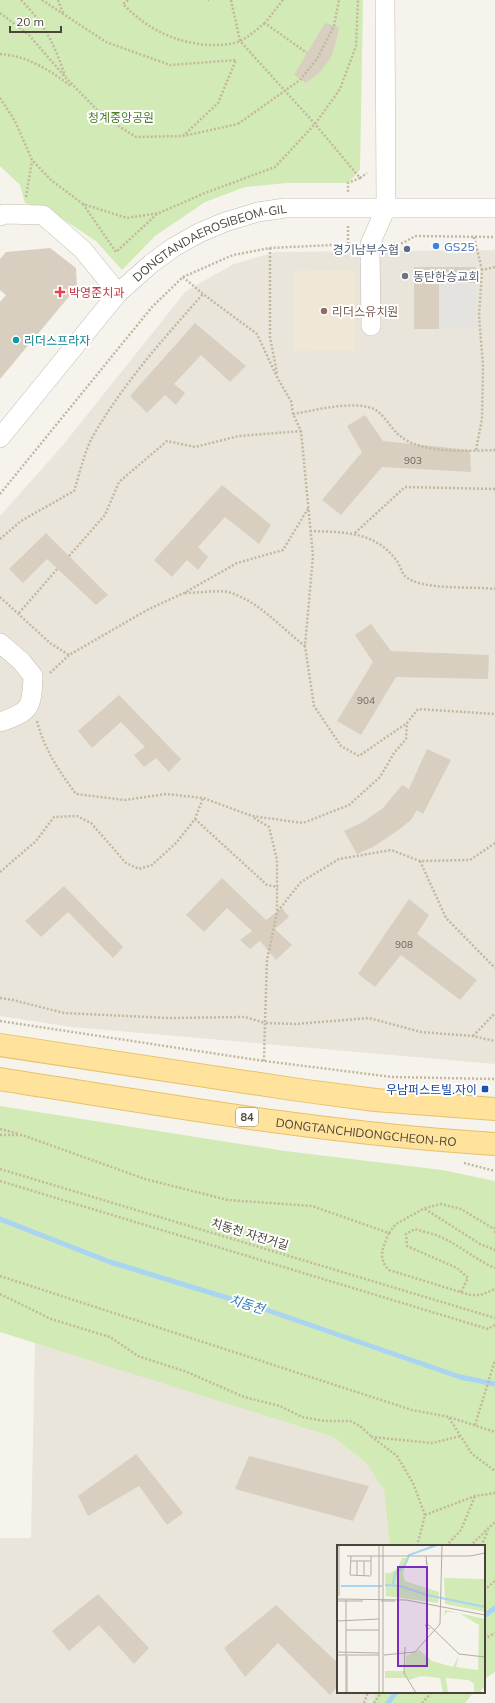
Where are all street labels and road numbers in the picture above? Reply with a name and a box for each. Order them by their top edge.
street label: DONGTANDAEROSIBEOM-GIL [129,200,288,284]
road number: 84 [236,1108,258,1126]
street label: DONGTANCHIDONGCHEON-RO [275,1114,457,1149]
street label: 치동천 자전거길 [209,1215,291,1253]

